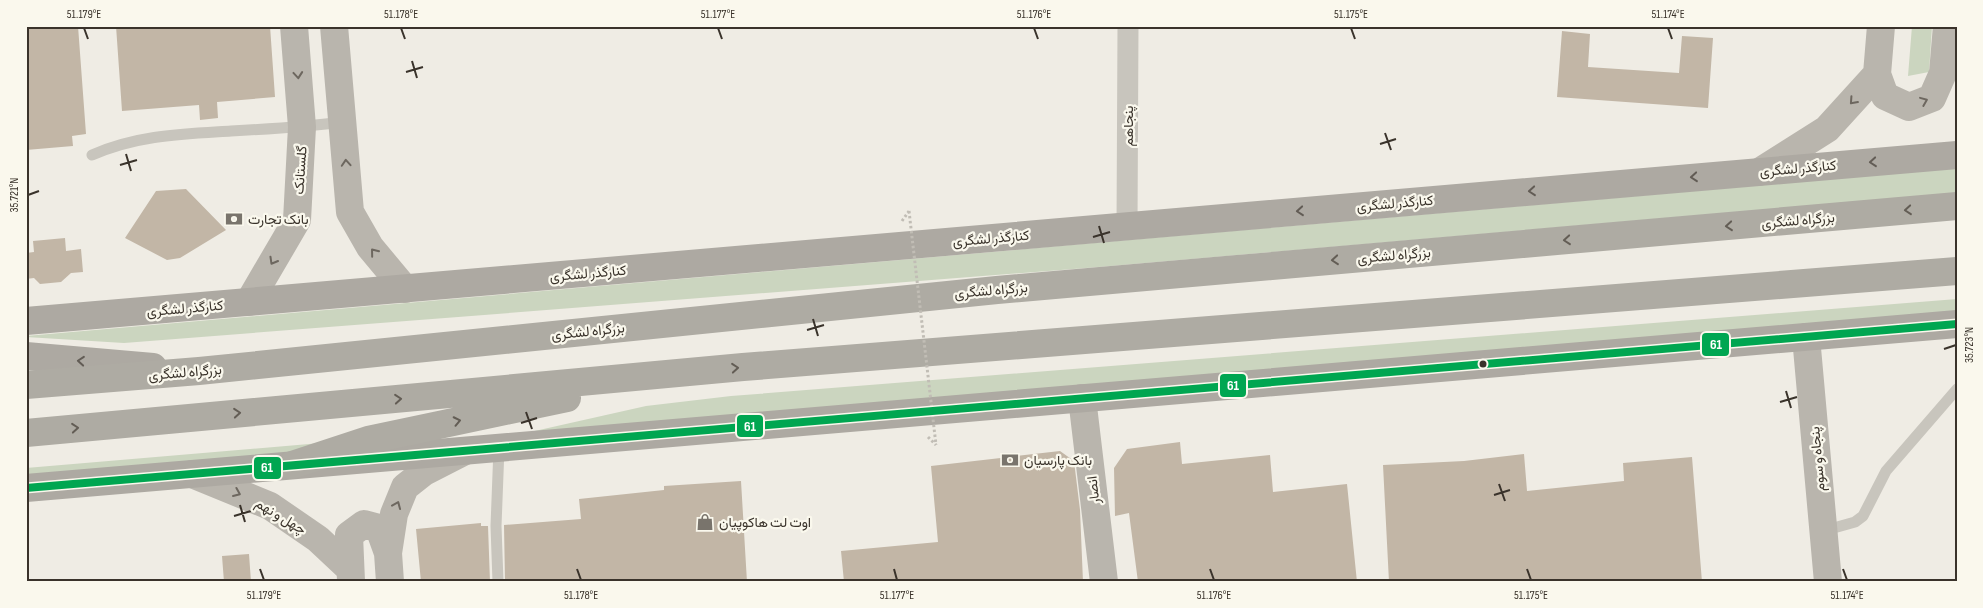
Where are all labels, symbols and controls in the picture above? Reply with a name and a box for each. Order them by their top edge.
text: 51.179°E [67,7,101,22]
text: 51.178°E [384,7,418,22]
text: 51.177°E [701,7,735,22]
text: 51.176°E [1017,7,1051,22]
text: 51.175°E [1334,7,1368,22]
text: 51.174°E [1651,7,1685,22]
one-way arrow [292,71,303,79]
one-way arrow [1850,95,1859,104]
one-way arrow [1919,96,1928,107]
street label: پنجاهم [1120,106,1138,146]
street label: گلستانک [290,145,311,195]
one-way arrow [1869,156,1877,167]
street label: کنارگذر لشگری [1759,157,1837,180]
one-way arrow [341,159,352,167]
one-way arrow [1690,171,1698,182]
text: 35.721°N [7,178,22,212]
one-way arrow [1528,185,1536,196]
street label: کنارگذر لشگری [1356,192,1434,215]
one-way arrow [1904,205,1912,216]
one-way arrow [1296,206,1304,217]
bank icon: بانک تجارت [224,209,244,229]
street label: بزرگراه لشگری [1761,209,1836,232]
place label: بانک تجارت [248,211,309,228]
one-way arrow [1725,220,1733,231]
street label: کنارگذر لشگری [952,227,1030,250]
one-way arrow [1563,234,1571,245]
street label: بزرگراه لشگری [1357,244,1432,267]
one-way arrow [372,249,380,258]
one-way arrow [1331,254,1339,265]
one-way arrow [269,256,279,265]
street label: کنارگذر لشگری [549,262,627,285]
street label: بزرگراه لشگری [954,279,1029,302]
street label: کنارگذر لشگری [146,297,224,320]
street label: بزرگراه لشگری [550,319,626,344]
text: 35.723°N [1962,327,1977,363]
line badge: 61 [1701,332,1730,357]
text: 61 [1710,336,1723,353]
one-way arrow [77,356,85,367]
unlabelled marker [1478,359,1488,369]
street label: بزرگراه لشگری [148,361,223,384]
one-way arrow [731,363,739,374]
line badge: 61 [1219,373,1247,398]
text: 61 [1227,377,1240,394]
one-way arrow [395,393,403,404]
one-way arrow [233,408,241,419]
line badge: 61 [736,414,764,438]
one-way arrow [453,416,461,427]
text: 61 [744,418,757,435]
one-way arrow [71,423,79,434]
street label: پنجاه و سوم [1806,426,1830,492]
bank icon: بانک پارسیان [1000,450,1020,470]
place label: بانک پارسیان [1024,452,1092,470]
line badge: 61 [253,456,282,480]
text: 61 [261,459,274,476]
street label: انصار [1083,475,1104,506]
one-way arrow [232,486,241,497]
street label: چهل و نهم [252,495,309,539]
one-way arrow [391,501,402,510]
shop icon: اوت لت هاکوپیان [695,512,715,532]
place label: اوت لت هاکوپیان [719,514,811,532]
text: 51.179°E [247,588,281,603]
text: 51.178°E [564,588,598,603]
text: 51.177°E [880,588,914,603]
text: 51.176°E [1197,588,1231,603]
text: 51.175°E [1514,588,1548,603]
text: 51.174°E [1830,588,1864,603]

